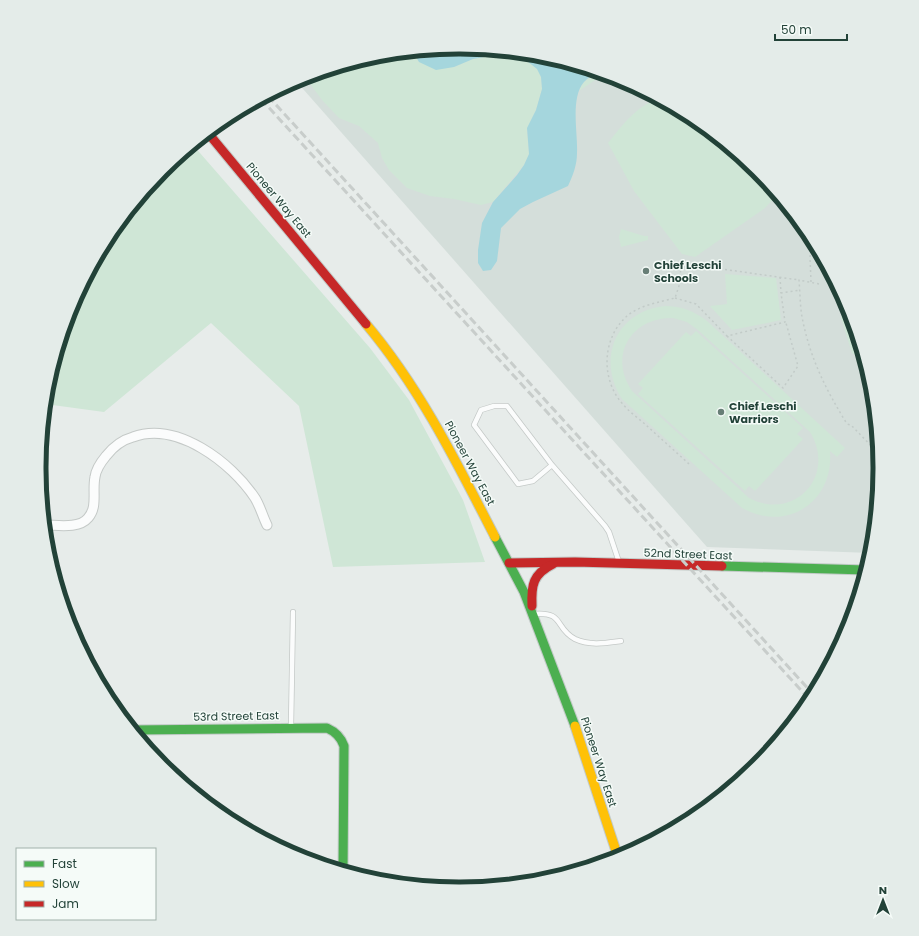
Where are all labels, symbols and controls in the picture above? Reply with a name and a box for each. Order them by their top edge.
scale bar [775,16,847,42]
text: 50 m [781,21,812,38]
street label: Pioneer Way East [243,159,315,241]
place label: Chief Leschi Schools [654,257,722,286]
marker: Chief Leschi Schools [641,266,651,276]
place label: Chief Leschi Warriors [729,398,797,427]
marker: Chief Leschi Warriors [716,407,726,417]
street label: Pioneer Way East [441,418,499,508]
street label: 52nd Street East [643,544,733,564]
street label: 53rd Street East [193,707,279,725]
street label: Pioneer Way East [577,715,621,809]
legend [16,848,156,920]
text: Fast [52,855,77,872]
text: Slow [52,875,80,892]
north arrow [863,880,903,920]
text: N [879,882,887,898]
text: Jam [52,895,79,912]

